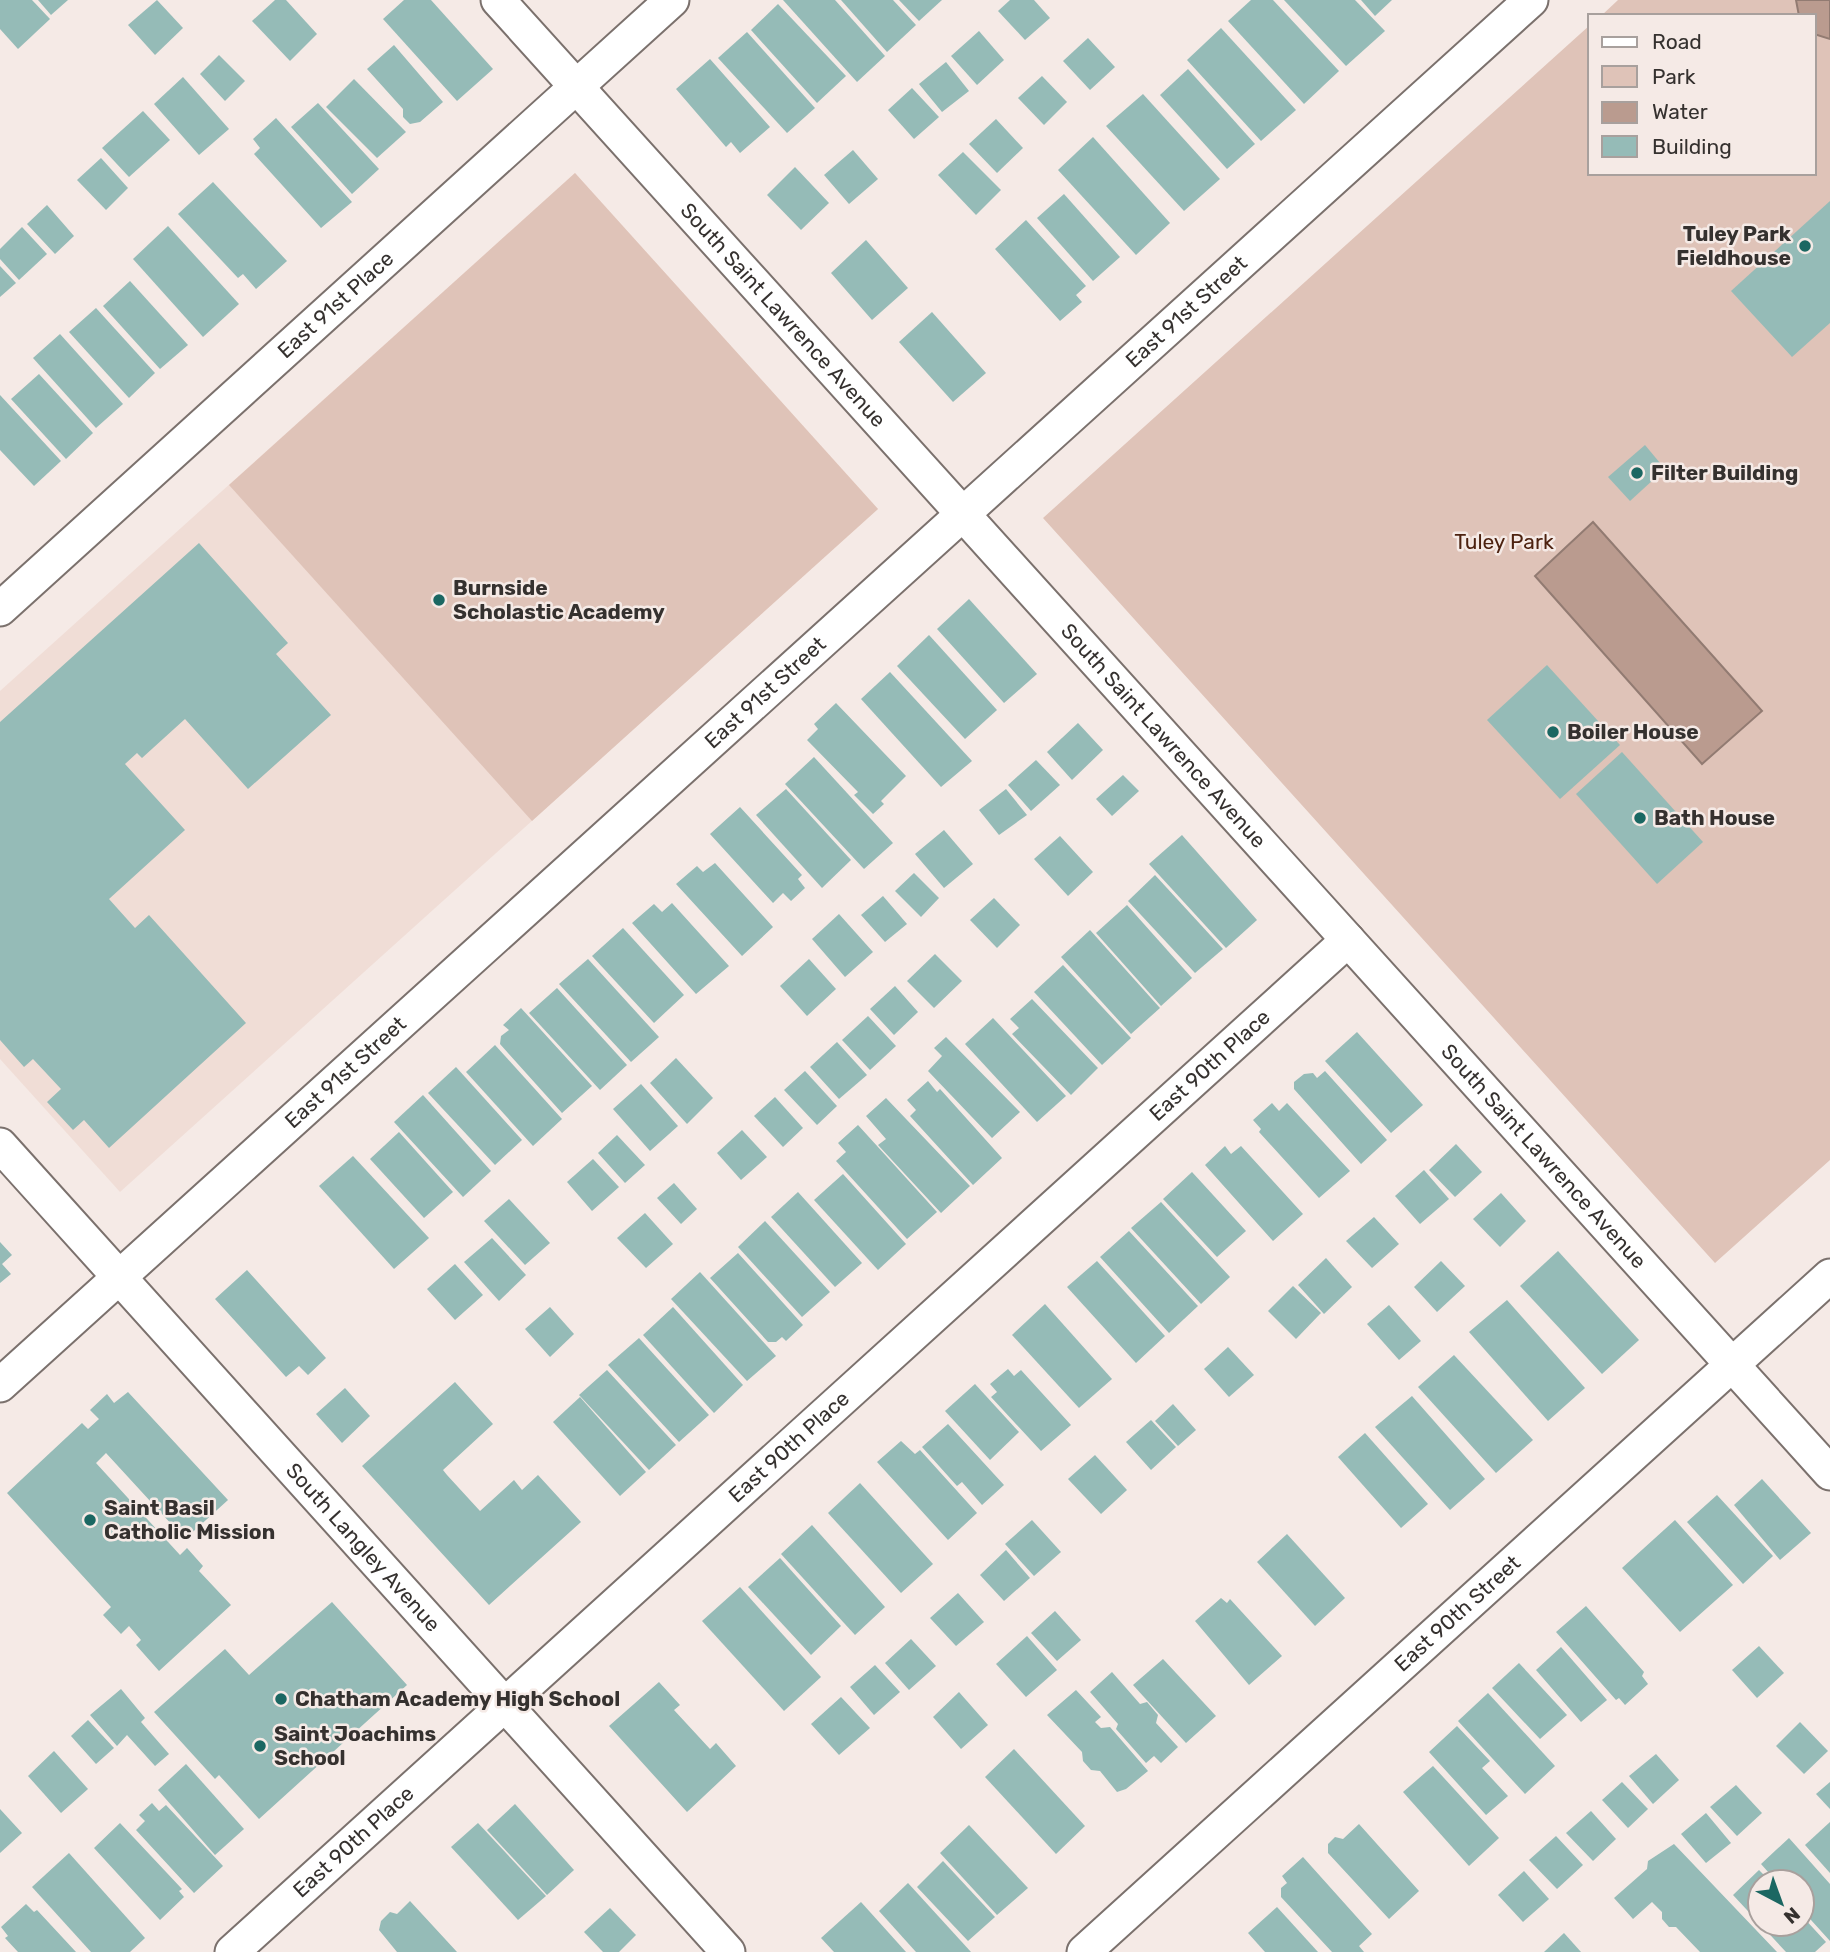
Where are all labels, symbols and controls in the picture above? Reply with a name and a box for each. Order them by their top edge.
legend [1588,14,1816,175]
text: Road [1652,29,1702,54]
text: Park [1652,64,1696,89]
text: Water [1652,99,1708,124]
text: Building [1652,134,1732,159]
street label: South Saint Lawrence Avenue [676,198,891,432]
place label: Tuley Park Fieldhouse [1676,221,1792,270]
marker: Tuley Park Fieldhouse [1797,238,1813,254]
street label: East 91st Place [272,246,398,363]
street label: East 91st Street [1120,250,1252,372]
place label: Filter Building [1651,460,1798,485]
marker: Filter Building [1629,465,1645,481]
park label: Tuley Park [1454,529,1554,554]
place label: Burnside Scholastic Academy [453,575,665,624]
marker: Burnside Scholastic Academy [431,592,447,608]
street label: South Saint Lawrence Avenue [1056,618,1271,853]
street label: East 91st Street [699,631,831,753]
place label: Boiler House [1567,719,1699,744]
marker: Boiler House [1545,724,1561,740]
place label: Bath House [1654,805,1775,830]
marker: Bath House [1632,810,1648,826]
street label: East 90th Place [1144,1004,1275,1126]
street label: East 91st Street [279,1011,411,1133]
street label: South Saint Lawrence Avenue [1436,1039,1652,1273]
street label: East 90th Place [723,1386,854,1507]
street label: South Langley Avenue [281,1458,446,1637]
place label: Saint Basil Catholic Mission [104,1495,275,1544]
marker: Saint Basil Catholic Mission [82,1512,98,1528]
street label: East 90th Street [1389,1550,1525,1677]
place label: Chatham Academy High School [295,1686,620,1711]
marker: Chatham Academy High School [273,1691,289,1707]
place label: Saint Joachims School [274,1721,436,1770]
marker: Saint Joachims School [252,1738,268,1754]
street label: East 90th Place [288,1781,419,1902]
north arrow [1746,1868,1816,1938]
text: N [1779,1902,1805,1929]

